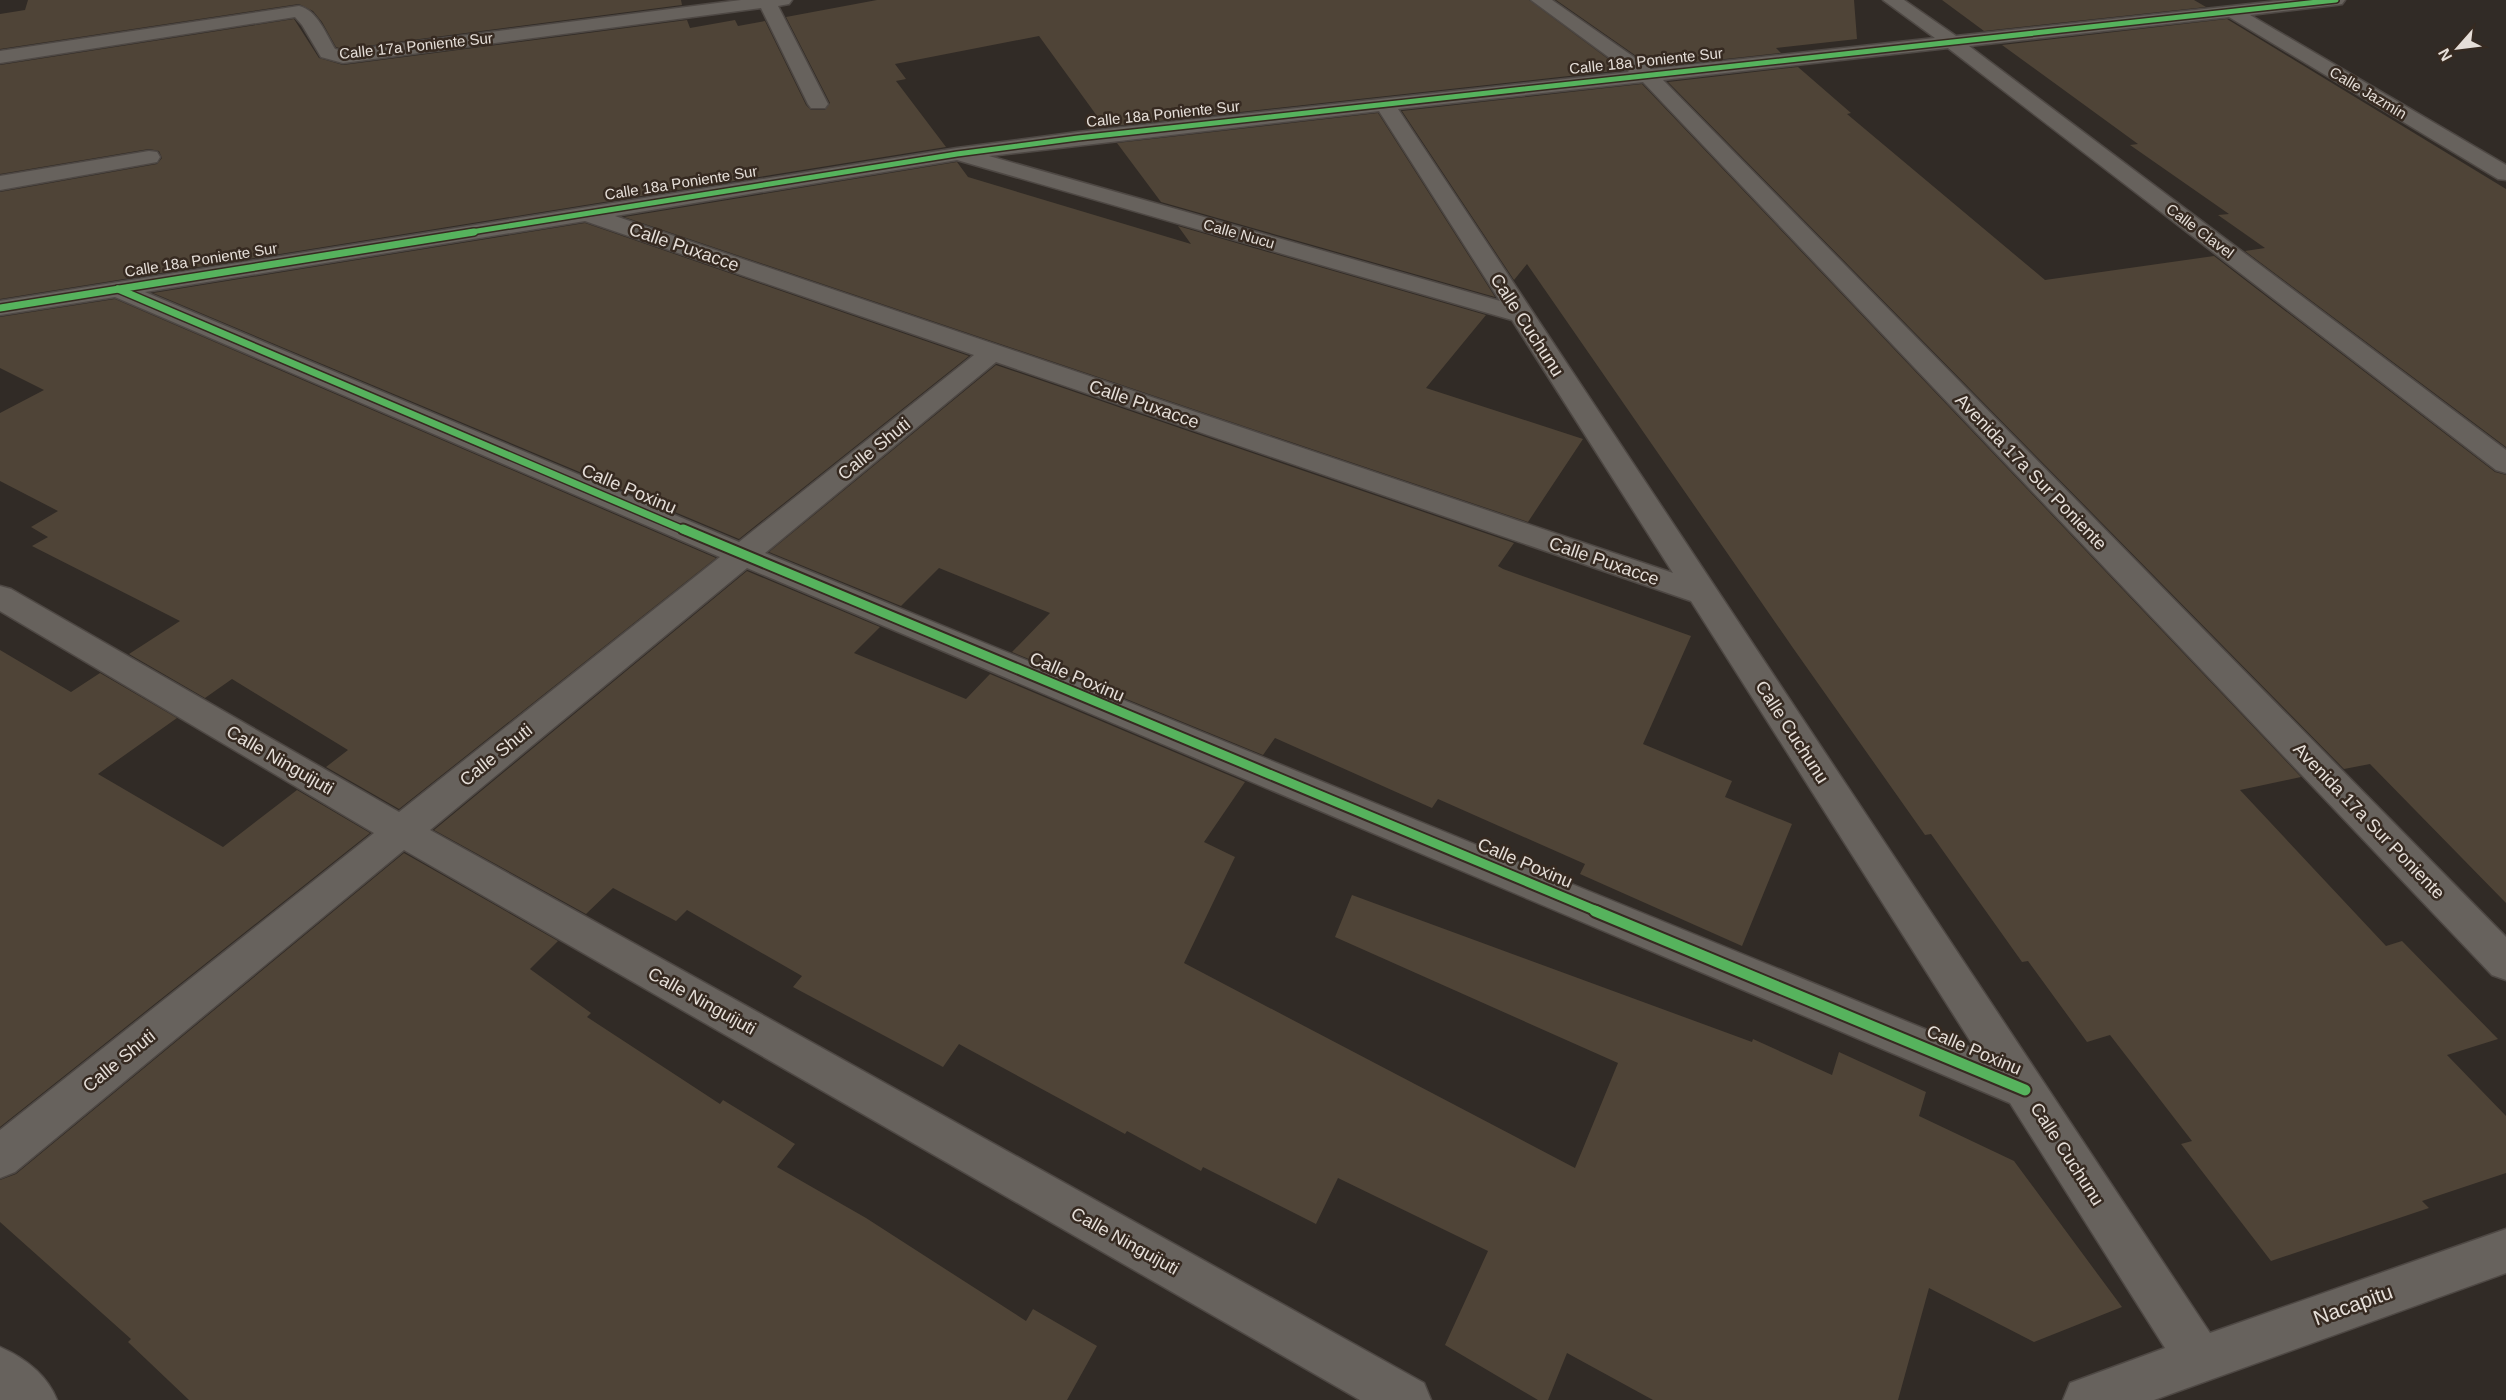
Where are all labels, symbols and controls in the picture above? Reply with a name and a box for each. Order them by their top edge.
north arrow [2428,18,2488,78]
street label: Calle 17a Poniente Sur [338,29,494,62]
street label: Calle 18a Poniente Sur [1568,44,1724,77]
text: N [2435,46,2455,64]
street label: Calle Jazmín [2327,63,2410,122]
street label: Calle 18a Poniente Sur [1085,97,1241,130]
street label: Calle 18a Poniente Sur [603,162,758,203]
street label: Calle Clavel [2163,200,2237,261]
street label: Calle Nucu [1202,215,1277,252]
street label: Calle Puxacce [626,219,742,275]
street label: Calle 18a Poniente Sur [123,239,278,280]
street label: Calle Cuchunu [1486,270,1568,380]
street label: Calle Puxacce [1086,376,1202,432]
street label: Avenida 17a Sur Poniente [1951,390,2111,554]
street label: Calle Shuti [834,414,914,484]
street label: Calle Poxinu [579,460,679,518]
street label: Calle Puxacce [1546,533,1662,589]
street label: Calle Poxinu [1027,648,1127,706]
street label: Calle Cuchunu [1751,677,1833,787]
street label: Calle Shuti [456,720,536,790]
street label: Calle Ninguijuti [223,721,337,799]
street label: Avenida 17a Sur Poniente [2289,739,2449,903]
street label: Calle Poxinu [1475,834,1575,892]
street label: Calle Ninguijuti [645,963,759,1039]
street label: Calle Poxinu [1924,1021,2024,1079]
street label: Calle Shuti [79,1026,159,1096]
street label: Calle Cuchunu [2026,1099,2108,1209]
street label: Calle Ninguijuti [1068,1203,1182,1279]
street label: Nacapitu [2310,1280,2396,1330]

